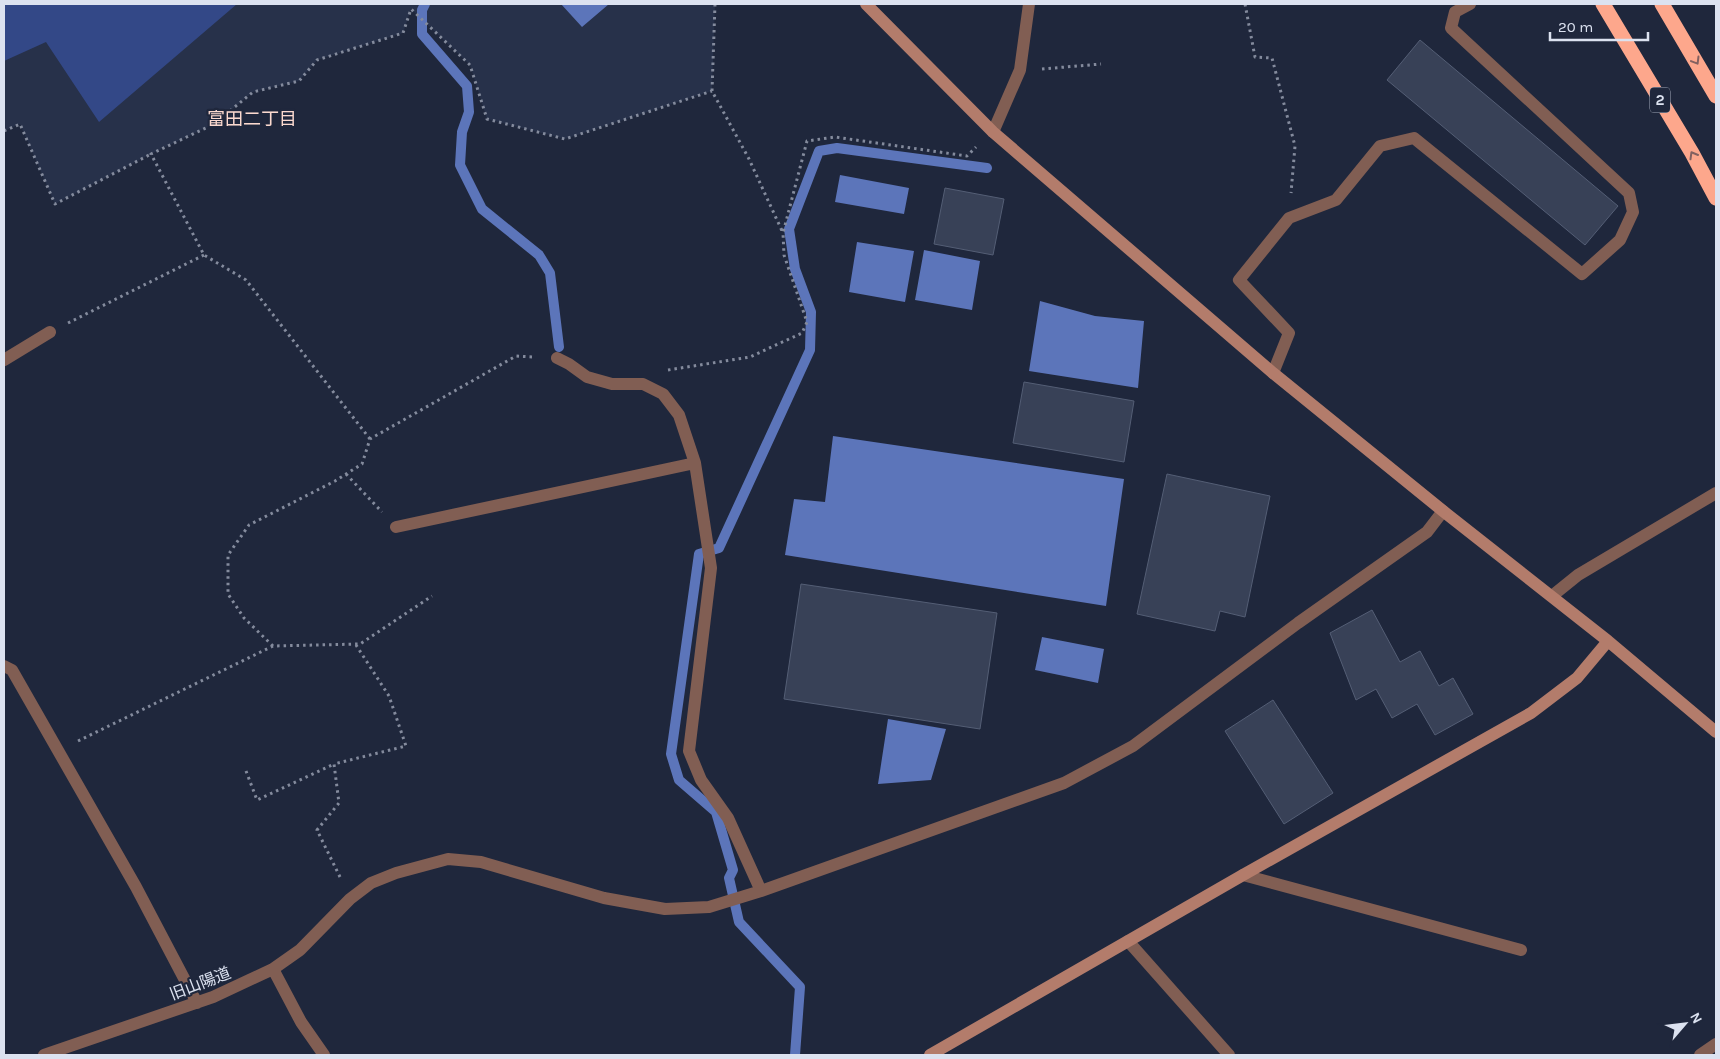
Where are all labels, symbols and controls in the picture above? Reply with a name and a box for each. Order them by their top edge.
scale bar [1550,10,1648,42]
text: 20 m [1558,18,1593,36]
one-way arrow [1689,55,1699,64]
road number: 2 [1650,88,1670,112]
district label: 富田二丁目 [207,108,297,130]
one-way arrow [1689,152,1699,161]
street label: 旧山陽道 [167,963,233,1004]
north arrow [1660,999,1710,1049]
text: N [1686,1010,1706,1027]

